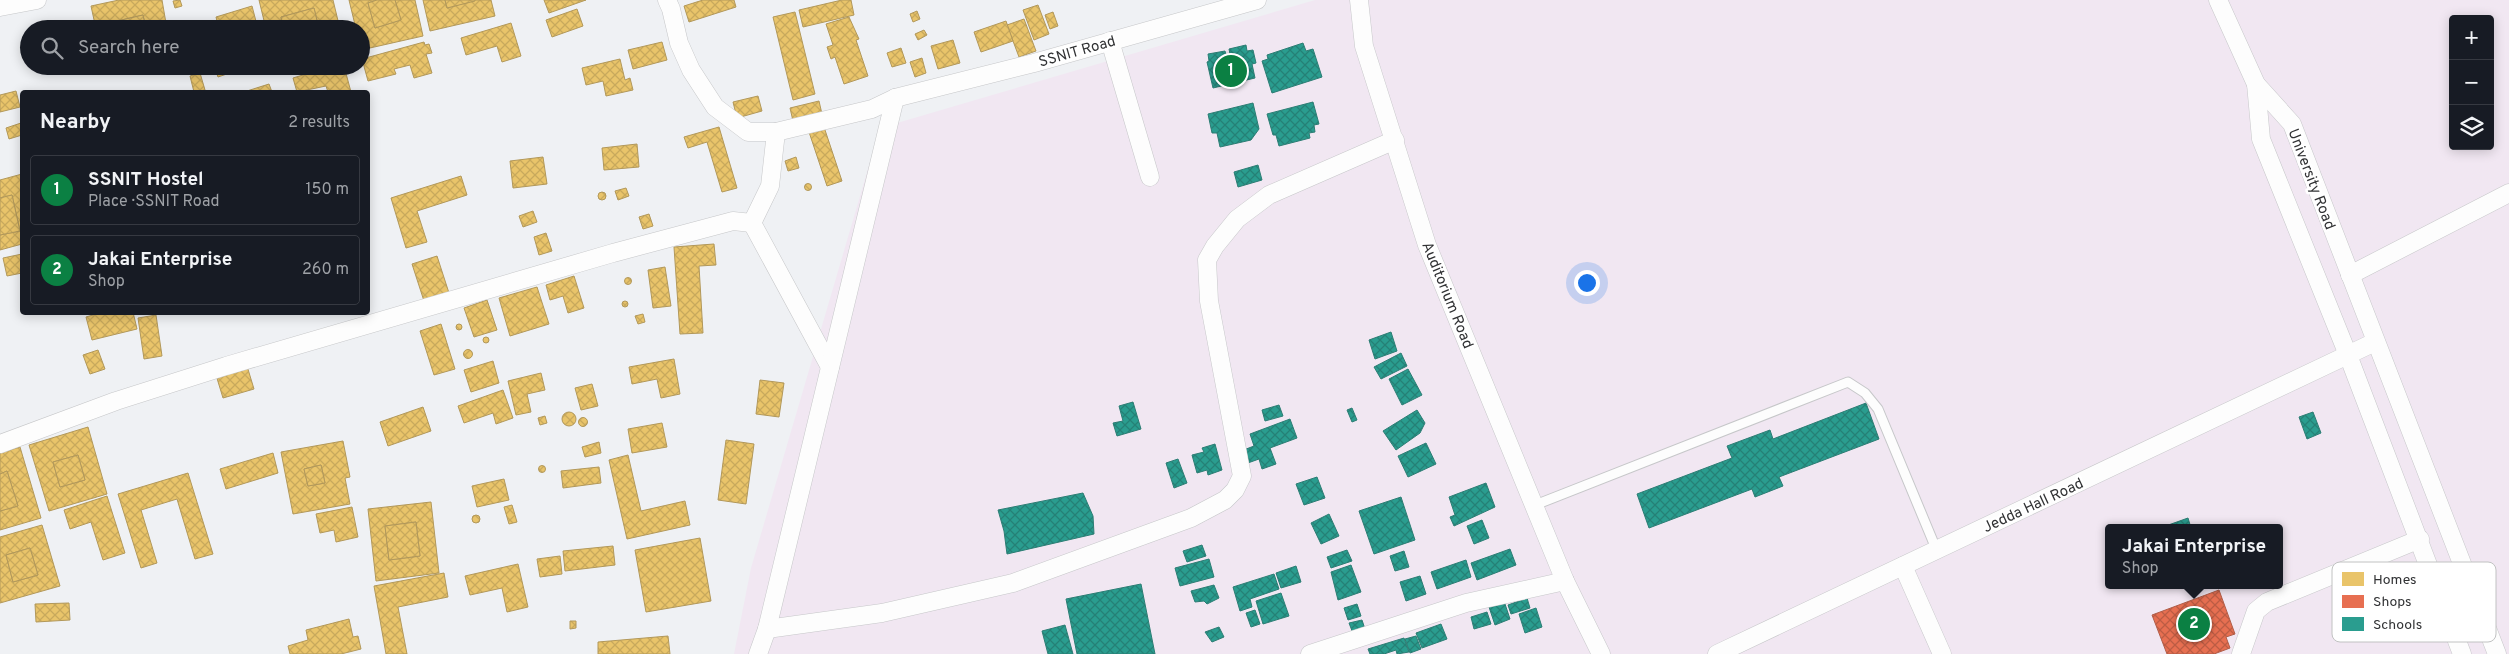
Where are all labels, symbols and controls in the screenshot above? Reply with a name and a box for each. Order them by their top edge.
map controls [2449,15,2494,150]
button: + [2449,15,2494,60]
search box [20,20,370,75]
street label: SSNIT Road [1037,32,1118,72]
icon: search [38,34,66,62]
text: Search here [78,36,180,60]
pin: 1 [1215,52,1247,90]
button: − [2449,60,2494,105]
button: layers [2449,105,2494,150]
text: Nearby [40,109,111,136]
text: 2 results [288,113,350,133]
street label: University Road [2283,126,2339,233]
text: SSNIT Hostel [88,168,204,192]
text: 1 [54,180,60,200]
text: 150 m [306,180,349,200]
text: Place · SSNIT Road [88,192,220,212]
street label: Auditorium Road [1417,239,1477,352]
text: Jakai Enterprise [88,248,232,272]
text: 2 [52,260,62,280]
text: 260 m [302,260,349,280]
your location [1574,270,1600,296]
text: Shop [88,272,125,292]
street label: Jedda Hall Road [1980,475,2087,538]
popup [2105,524,2283,589]
text: Jakai Enterprise [2122,535,2266,559]
text: Shop [2122,559,2159,579]
legend [2332,562,2496,642]
text: Homes [2373,572,2417,589]
text: Shops [2373,594,2412,611]
pin: 2 [2178,605,2210,643]
text: Schools [2373,617,2422,634]

